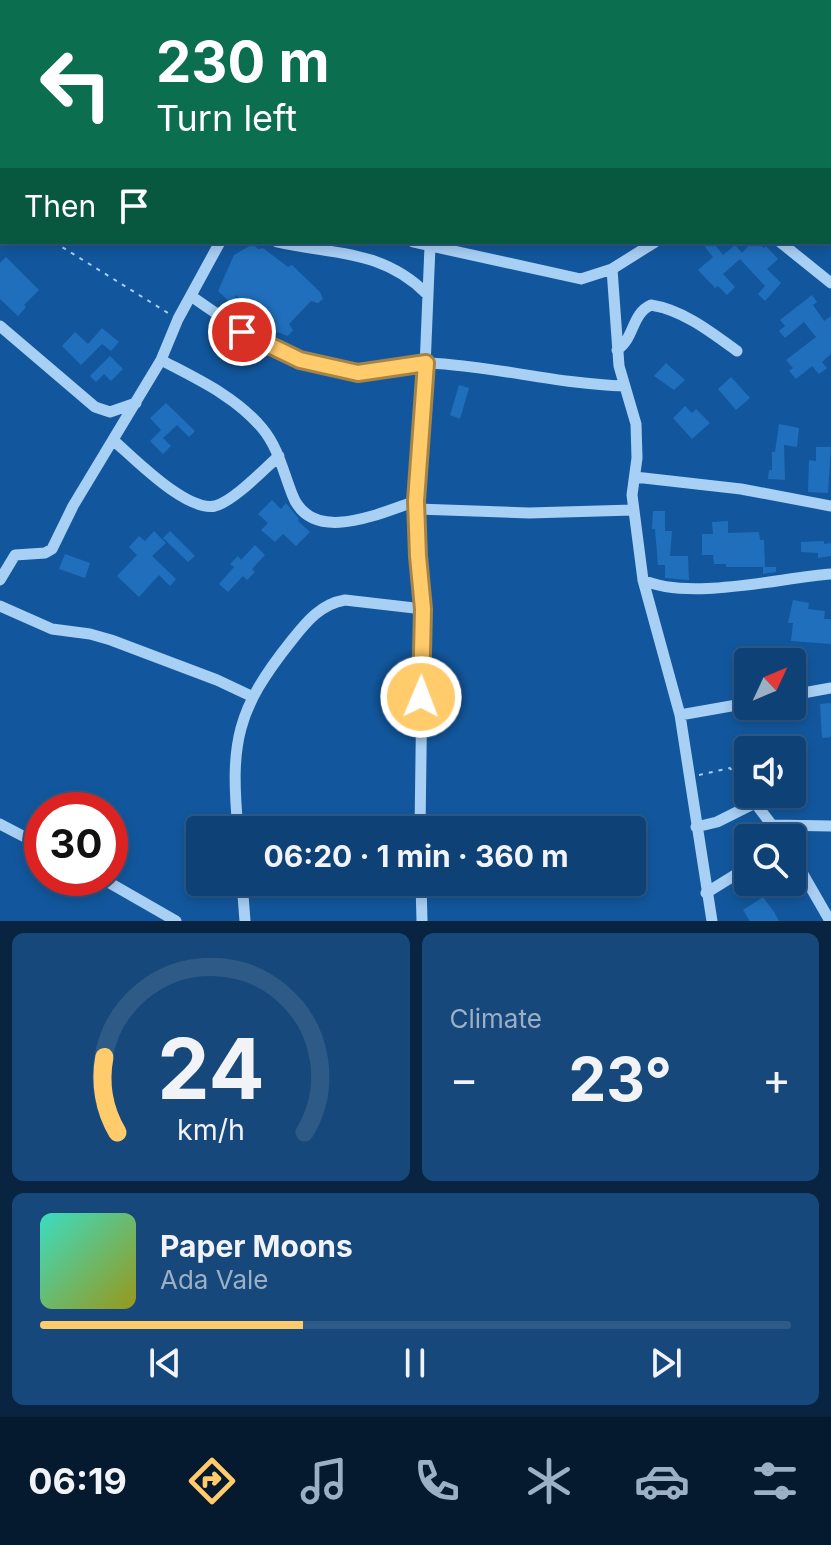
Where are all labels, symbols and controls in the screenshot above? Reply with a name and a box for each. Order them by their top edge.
text: 230 m [156,28,330,96]
icon: left [24,32,128,136]
text: Turn left [156,96,297,140]
icon: arrive [112,184,156,228]
text: Then [24,188,96,224]
pin [208,298,276,366]
icon: arrive [220,310,264,354]
north arrow [734,648,806,720]
map controls [734,648,806,896]
position arrow [379,655,463,739]
button: sound [734,736,806,808]
speed limit sign: 30 [24,792,128,896]
button: search [734,824,806,896]
text: 06:20 · 1 min · 360 m [263,838,569,874]
text: Climate [450,1003,542,1034]
text: 24 [157,1018,264,1119]
text: 23° [568,1043,672,1115]
text: − [450,1052,479,1106]
text: + [762,1052,791,1106]
text: km/h [177,1112,245,1147]
text: Paper Moons [160,1228,353,1264]
text: Ada Vale [160,1264,268,1295]
icon: previous [143,1341,187,1385]
icon: pause [393,1341,437,1385]
icon: next [644,1341,688,1385]
icon: directions [184,1453,240,1509]
icon: music [296,1453,352,1509]
icon: phone [409,1453,465,1509]
icon: climate [521,1453,577,1509]
icon: car [634,1453,690,1509]
icon: filters [747,1453,803,1509]
text: 06:19 [28,1459,127,1503]

